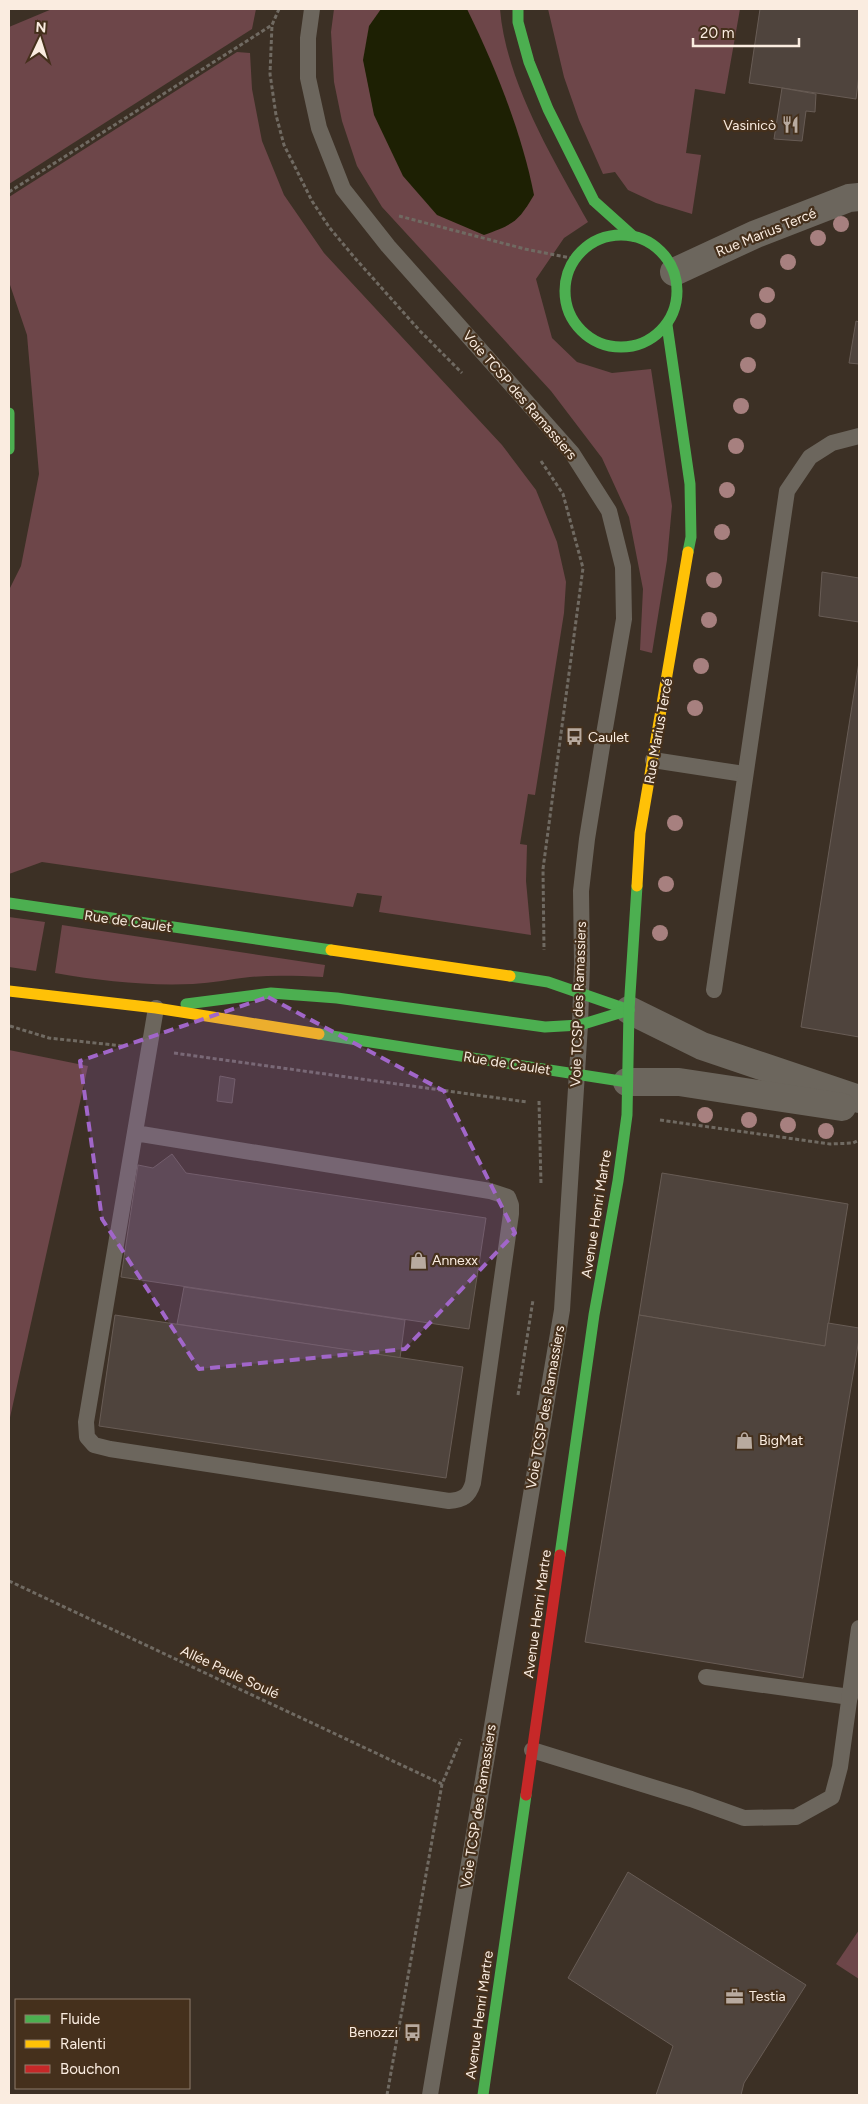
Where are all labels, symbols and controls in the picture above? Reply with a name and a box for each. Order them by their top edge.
north arrow [15,15,65,65]
scale bar [693,15,799,47]
text: N [35,19,47,36]
text: 20 m [700,24,734,42]
restaurant icon: Vasinicò [780,115,800,135]
place label: Vasinicò [723,117,776,134]
street label: Rue Marius Tercé [713,204,819,260]
street label: Voie TCSP des Ramassiers [459,327,580,463]
street label: Rue Marius Tercé [641,677,676,785]
bus stop icon: Caulet [564,727,584,747]
place label: Caulet [588,729,629,746]
street label: Rue de Caulet [83,907,173,936]
street label: Voie TCSP des Ramassiers [567,921,590,1087]
street label: Rue de Caulet [462,1048,552,1079]
street label: Avenue Henri Martre [578,1148,615,1279]
shop icon: Annexx [408,1250,428,1270]
place label: Annexx [432,1252,478,1269]
street label: Voie TCSP des Ramassiers [523,1324,568,1490]
shop icon: BigMat [735,1430,755,1450]
place label: BigMat [759,1432,803,1449]
street label: Avenue Henri Martre [520,1548,555,1679]
street label: Allée Paule Soulé [178,1642,282,1703]
street label: Voie TCSP des Ramassiers [457,1723,500,1889]
street label: Avenue Henri Martre [462,1949,497,2080]
office icon: Testia [725,1986,745,2006]
place label: Testia [749,1988,786,2005]
legend [15,1999,190,2089]
text: Fluide [60,2010,100,2028]
bus stop icon: Benozzi [402,2022,422,2042]
place label: Benozzi [349,2024,398,2041]
text: Ralenti [60,2035,106,2053]
text: Bouchon [60,2060,120,2078]

